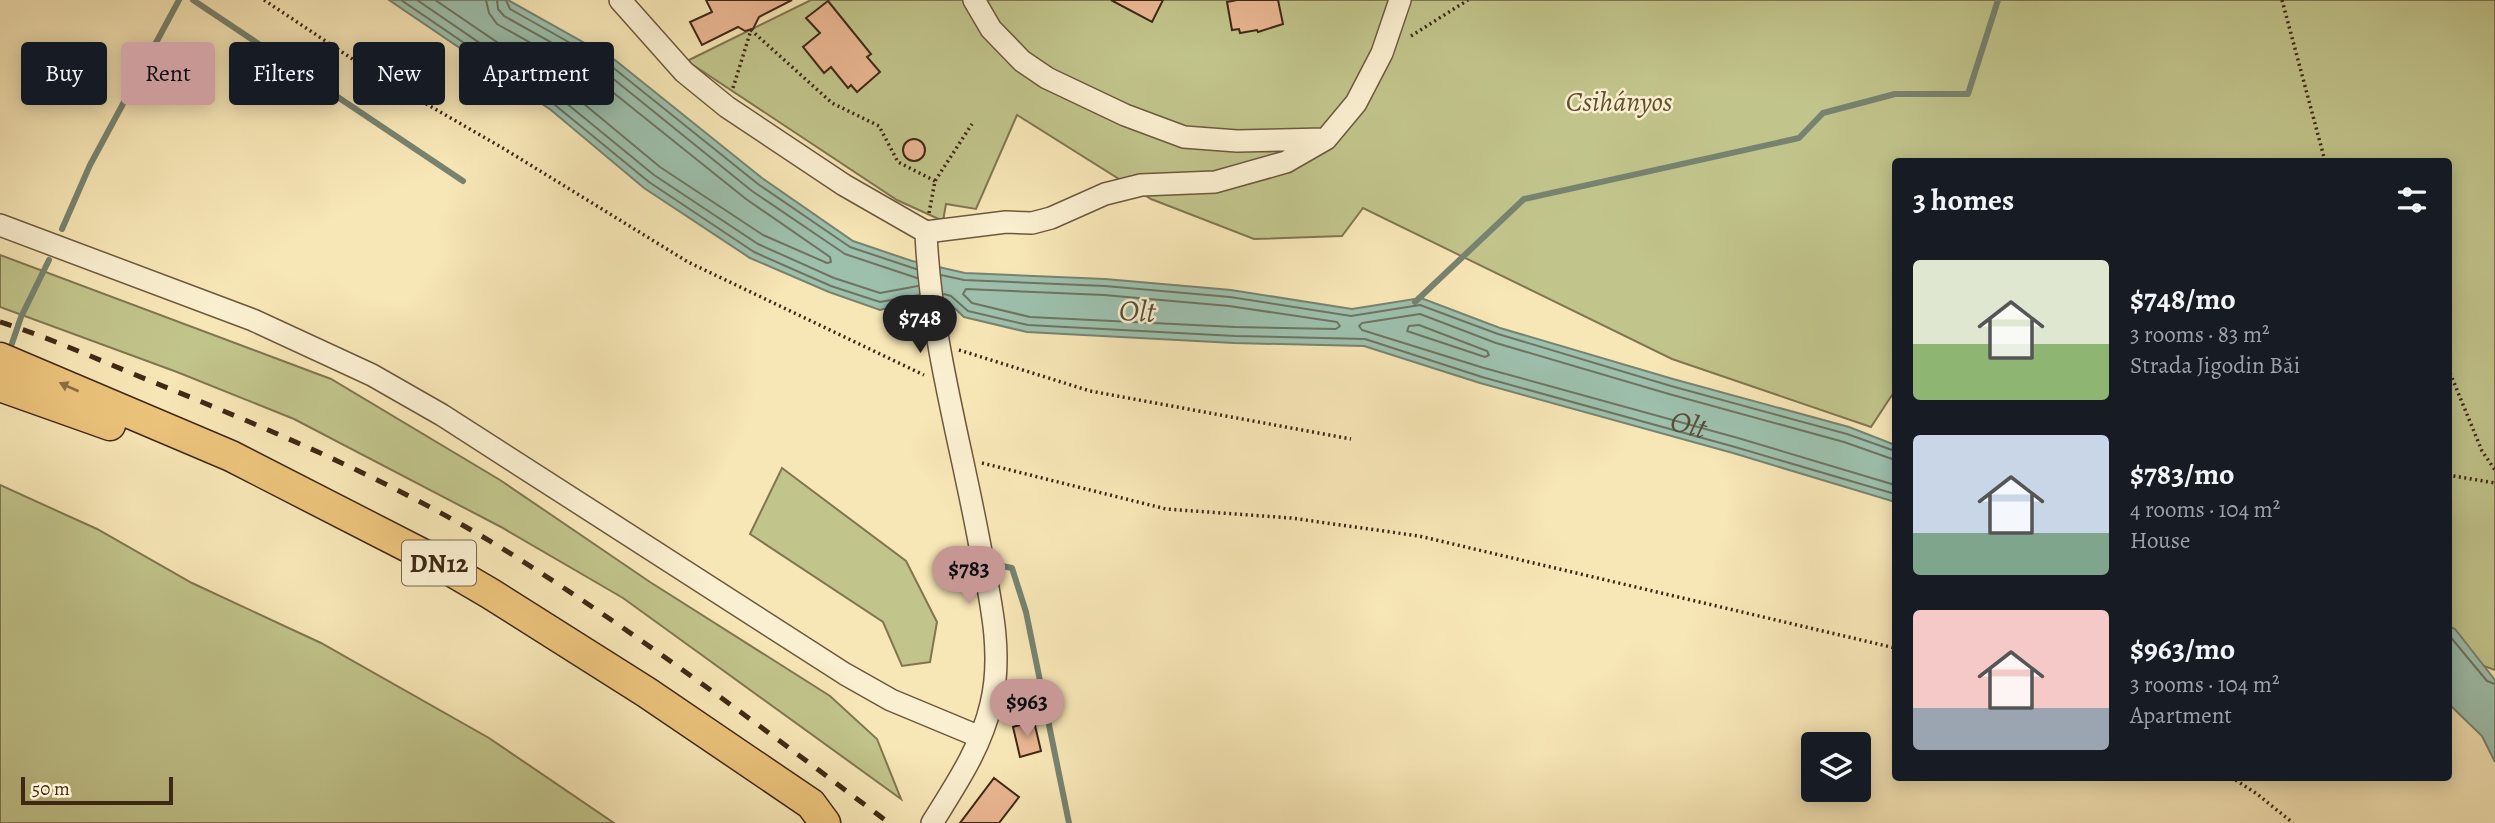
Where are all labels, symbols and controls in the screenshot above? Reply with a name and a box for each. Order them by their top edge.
chip: Buy [21,42,107,105]
chip: Rent [121,42,215,105]
chip: Filters [229,42,339,105]
chip: New [353,42,445,105]
chip: Apartment [459,42,614,105]
park label: Csihányos [1566,83,1673,121]
text: 3 homes [1913,180,2014,220]
icon: filters [2393,181,2431,219]
text: $748/mo [2130,279,2236,319]
icon: home [1969,288,2053,372]
water label: Olt [1118,290,1157,332]
pin: $748 [879,296,961,355]
text: $748 [899,302,941,333]
text: 3 rooms · 83 m² [2130,319,2270,350]
text: Strada Jigodin Băi [2130,350,2300,381]
one-way arrow [59,381,79,393]
water label: Olt [1666,400,1712,449]
text: $783/mo [2130,454,2235,494]
icon: home [1969,463,2053,547]
text: 4 rooms · 104 m² [2130,494,2280,525]
text: House [2130,525,2190,556]
road number: DN12 [402,540,476,586]
pin: $783 [928,546,1010,606]
text: $783 [948,553,990,584]
text: $963/mo [2130,629,2235,669]
icon: home [1969,638,2053,722]
text: 3 rooms · 104 m² [2130,669,2279,700]
pin: $963 [986,680,1068,739]
text: $963 [1006,686,1048,717]
text: Apartment [2130,700,2232,731]
map controls [1801,732,1871,802]
button: layers [1801,732,1871,802]
scale bar [21,774,173,806]
text: 50 m [32,776,70,802]

